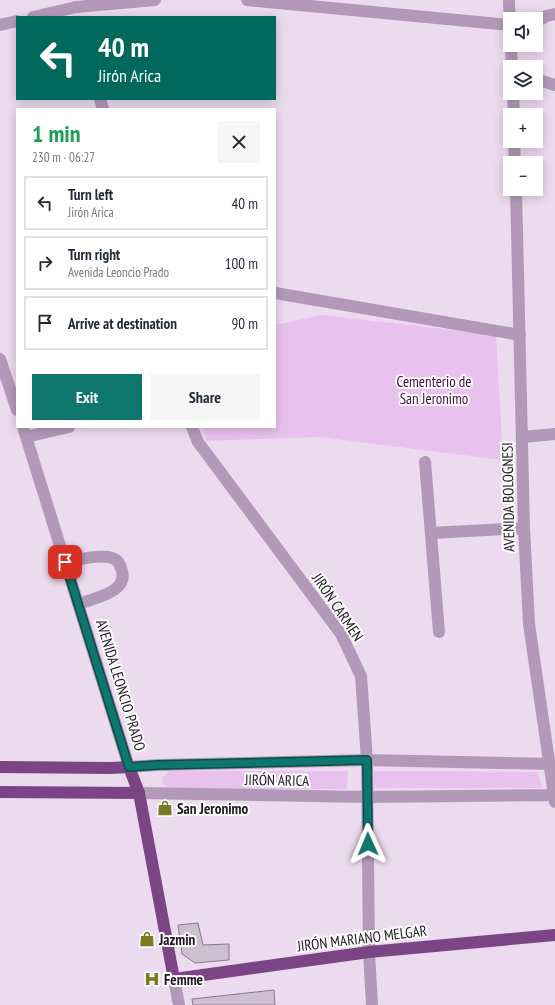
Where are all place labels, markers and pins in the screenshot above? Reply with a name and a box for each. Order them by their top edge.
pin [48,545,82,579]
shop icon: San Jeronimo [156,799,174,817]
place label: San Jeronimo [177,799,248,818]
shop icon: Jazmin [138,930,156,948]
place label: Jazmin [158,930,196,949]
hospital icon: Femme [143,970,161,988]
place label: Femme [164,970,203,989]

